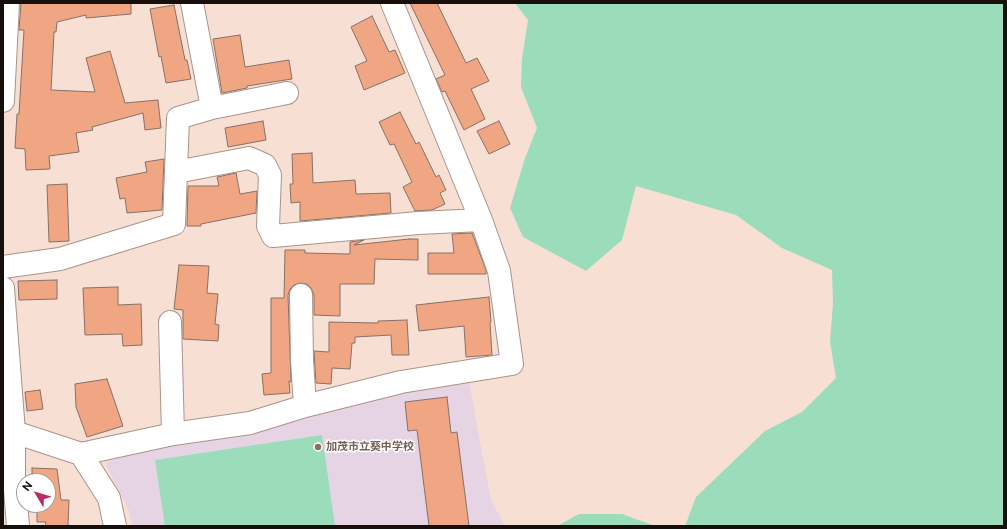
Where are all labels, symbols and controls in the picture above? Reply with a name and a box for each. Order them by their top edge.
place label: 加茂市立葵中学校 [326,440,414,454]
marker: 加茂市立葵中学校 [313,442,323,452]
north arrow [16,473,56,513]
text: N [20,479,35,493]

